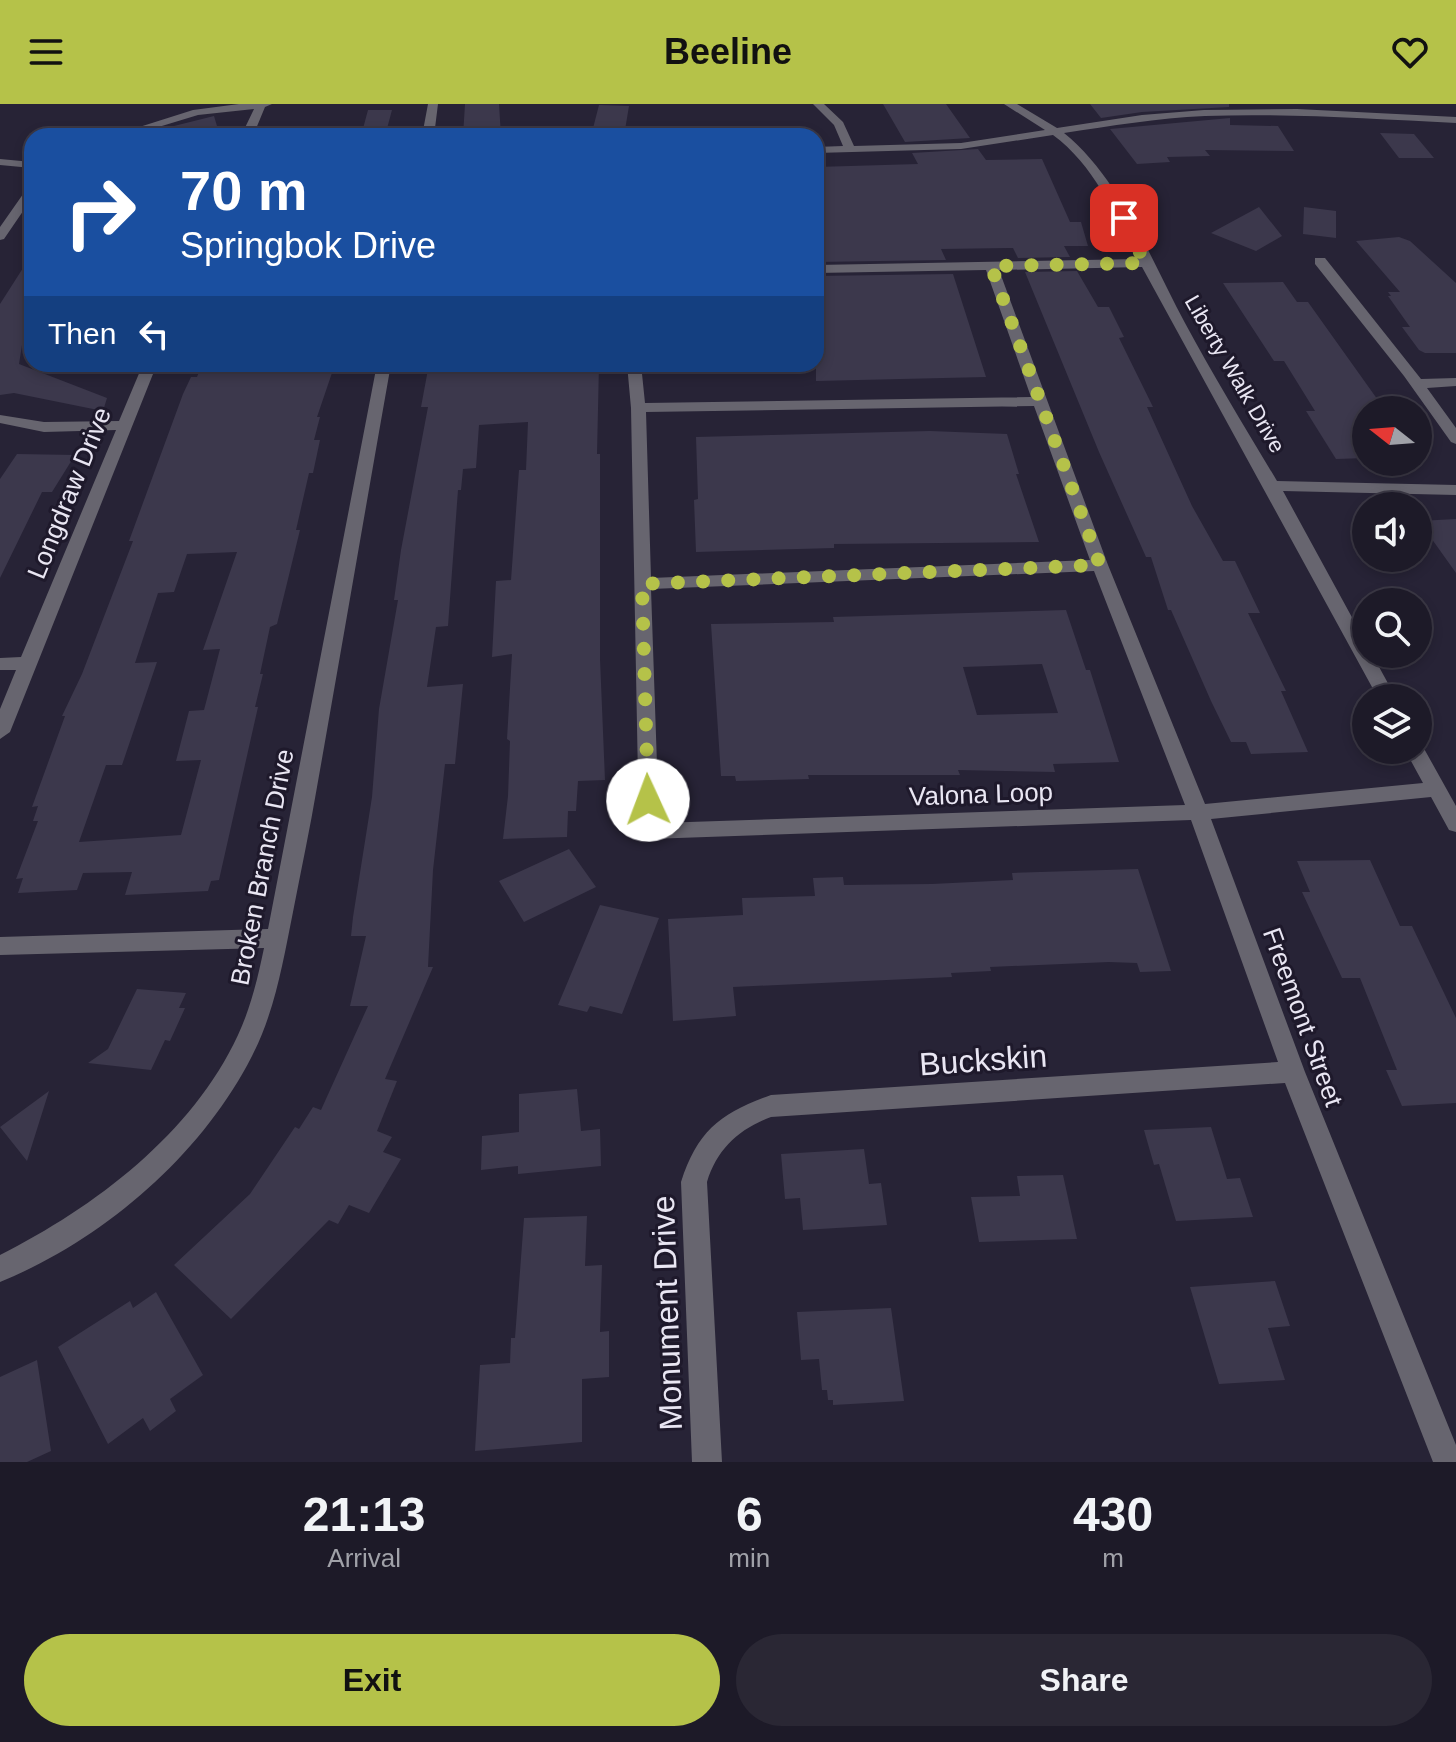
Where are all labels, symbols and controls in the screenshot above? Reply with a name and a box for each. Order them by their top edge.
icon: menu [24,30,68,74]
icon: heart [1388,30,1432,74]
text: Beeline [664,31,792,72]
text: 70 m [180,159,308,222]
icon: right [48,160,152,264]
pin [1090,184,1158,252]
icon: arrive [1102,196,1146,240]
text: Springbok Drive [180,225,436,266]
street label: Liberty Walk Drive [1180,291,1290,457]
icon: left [132,312,176,356]
text: Then [48,317,116,350]
north arrow [1352,396,1432,476]
map controls [1352,396,1432,764]
street label: Longdraw Drive [21,403,117,583]
button: sound [1352,492,1432,572]
button: search [1352,588,1432,668]
button: layers [1352,684,1432,764]
street label: Broken Branch Drive [224,746,300,988]
position arrow [606,758,690,842]
street label: Valona Loop [908,776,1054,812]
street label: Freemont Street [1257,924,1349,1111]
street label: Buckskin [918,1038,1048,1082]
street label: Monument Drive [645,1195,689,1431]
text: 21:13 [303,1488,426,1541]
text: 6 [736,1488,763,1541]
text: 430 [1073,1488,1153,1541]
text: Arrival [327,1543,401,1573]
text: min [728,1543,770,1573]
text: m [1102,1543,1124,1573]
button: Exit [24,1634,720,1726]
button: Share [736,1634,1432,1726]

